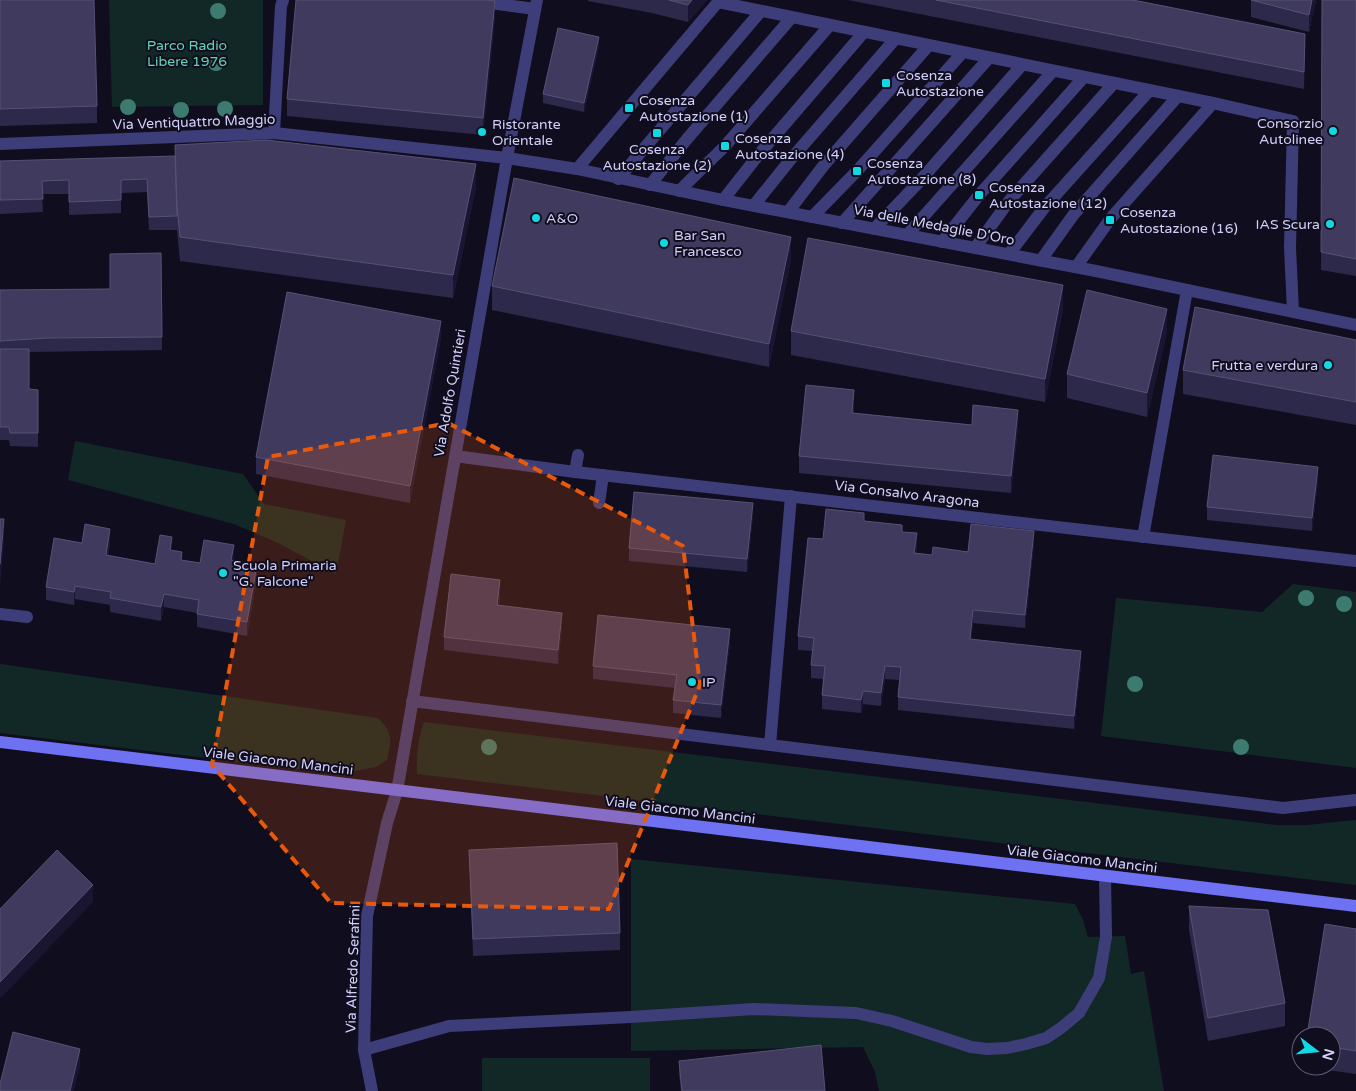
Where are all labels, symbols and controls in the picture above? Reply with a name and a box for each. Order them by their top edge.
park label: Parco Radio Libere 1976 [147,37,227,70]
place label: Cosenza Autostazione [896,67,984,100]
marker: Cosenza Autostazione [880,77,892,89]
place label: Cosenza Autostazione (1) [639,92,748,125]
marker: Cosenza Autostazione (1) [623,102,635,114]
street label: Via Ventiquattro Maggio [112,111,276,133]
place label: Consorzio Autolinee [1257,115,1323,148]
place label: Ristorante Orientale [492,116,561,149]
marker: Consorzio Autolinee [1327,125,1339,137]
marker: Ristorante Orientale [476,126,488,138]
marker: Cosenza Autostazione (2) [651,127,663,139]
place label: Cosenza Autostazione (4) [735,130,844,163]
marker: Cosenza Autostazione (4) [719,140,731,152]
place label: Cosenza Autostazione (2) [602,141,712,174]
place label: Cosenza Autostazione (8) [867,155,976,188]
marker: Cosenza Autostazione (8) [851,165,863,177]
place label: Cosenza Autostazione (12) [989,179,1107,212]
marker: Cosenza Autostazione (12) [973,189,985,201]
street label: Via delle Medaglie D'Oro [852,201,1016,249]
place label: Cosenza Autostazione (16) [1120,204,1238,237]
place label: A&O [546,210,578,227]
marker: A&O [530,212,542,224]
marker: Cosenza Autostazione (16) [1104,214,1116,226]
place label: IAS Scura [1255,216,1320,233]
marker: IAS Scura [1324,218,1336,230]
place label: Bar San Francesco [674,227,742,260]
marker: Bar San Francesco [658,237,670,249]
street label: Via Adolfo Quintieri [430,328,470,458]
place label: Frutta e verdura [1211,357,1318,374]
marker: Frutta e verdura [1322,359,1334,371]
street label: Via Consalvo Aragona [834,477,980,511]
place label: Scuola Primaria "G. Falcone" [233,557,337,590]
marker: Scuola Primaria "G. Falcone" [217,567,229,579]
place label: IP [702,674,715,691]
marker: IP [686,676,698,688]
street label: Viale Giacomo Mancini [202,743,354,779]
street label: Viale Giacomo Mancini [604,792,756,828]
street label: Viale Giacomo Mancini [1006,841,1158,877]
street label: Via Alfredo Serafini [342,905,364,1033]
north arrow [1291,1026,1341,1076]
text: N [1318,1047,1338,1062]

